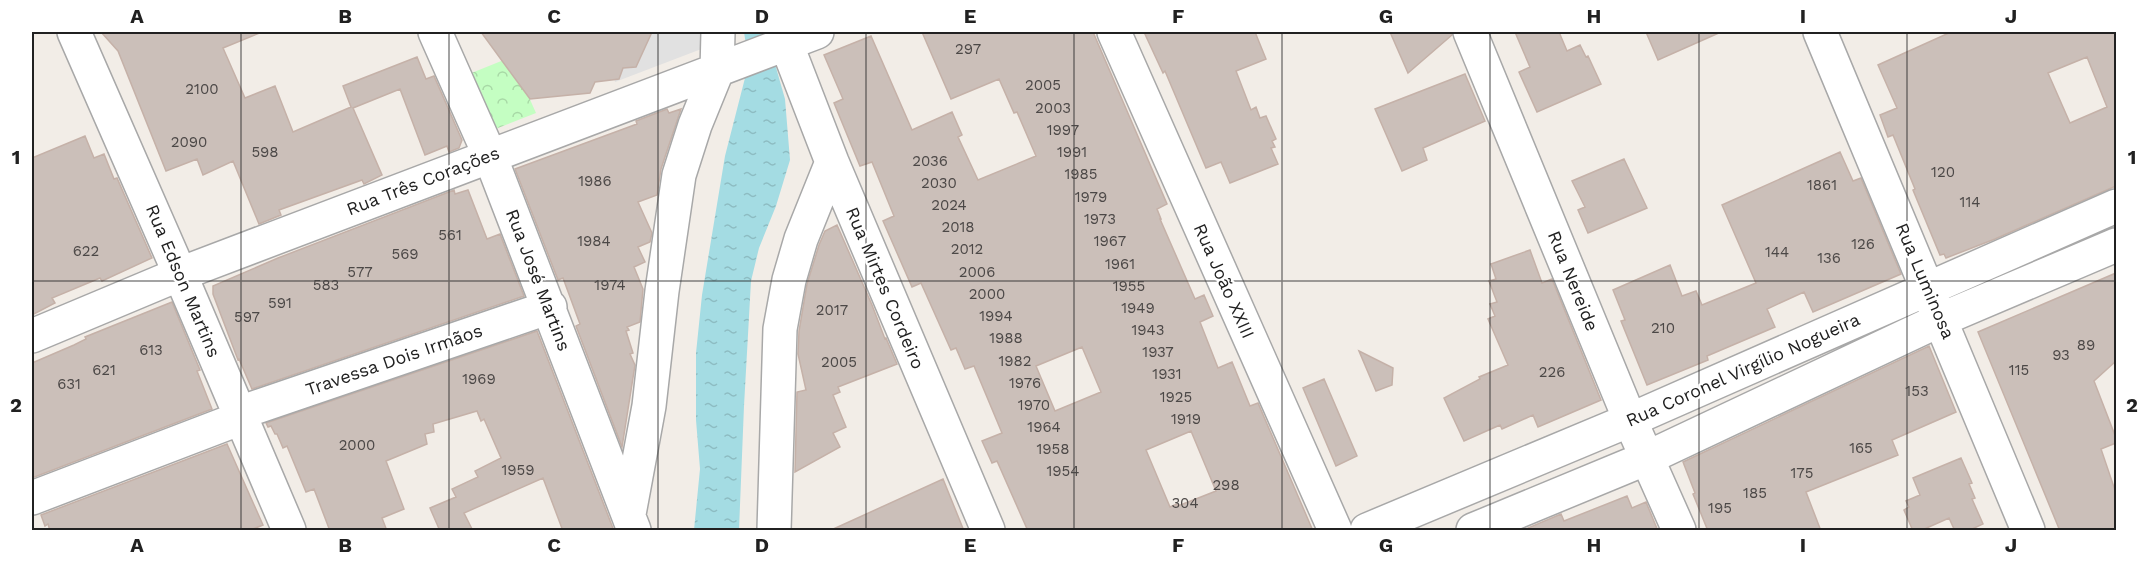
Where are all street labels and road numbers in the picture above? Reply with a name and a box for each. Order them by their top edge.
street label: Rua Três Corações [343,142,502,219]
street label: Rua Edson Martins [142,201,225,360]
street label: Rua Mirtes Cordeiro [842,204,929,372]
street label: Rua José Martins [502,206,575,354]
street label: Rua João XXIII [1190,220,1259,342]
street label: Rua Luminosa [1892,220,1959,342]
street label: Rua Nereide [1544,228,1603,334]
street label: Rua Coronel Virgílio Nogueira [1623,308,1863,431]
street label: Travessa Dois Irmãos [303,319,485,400]

